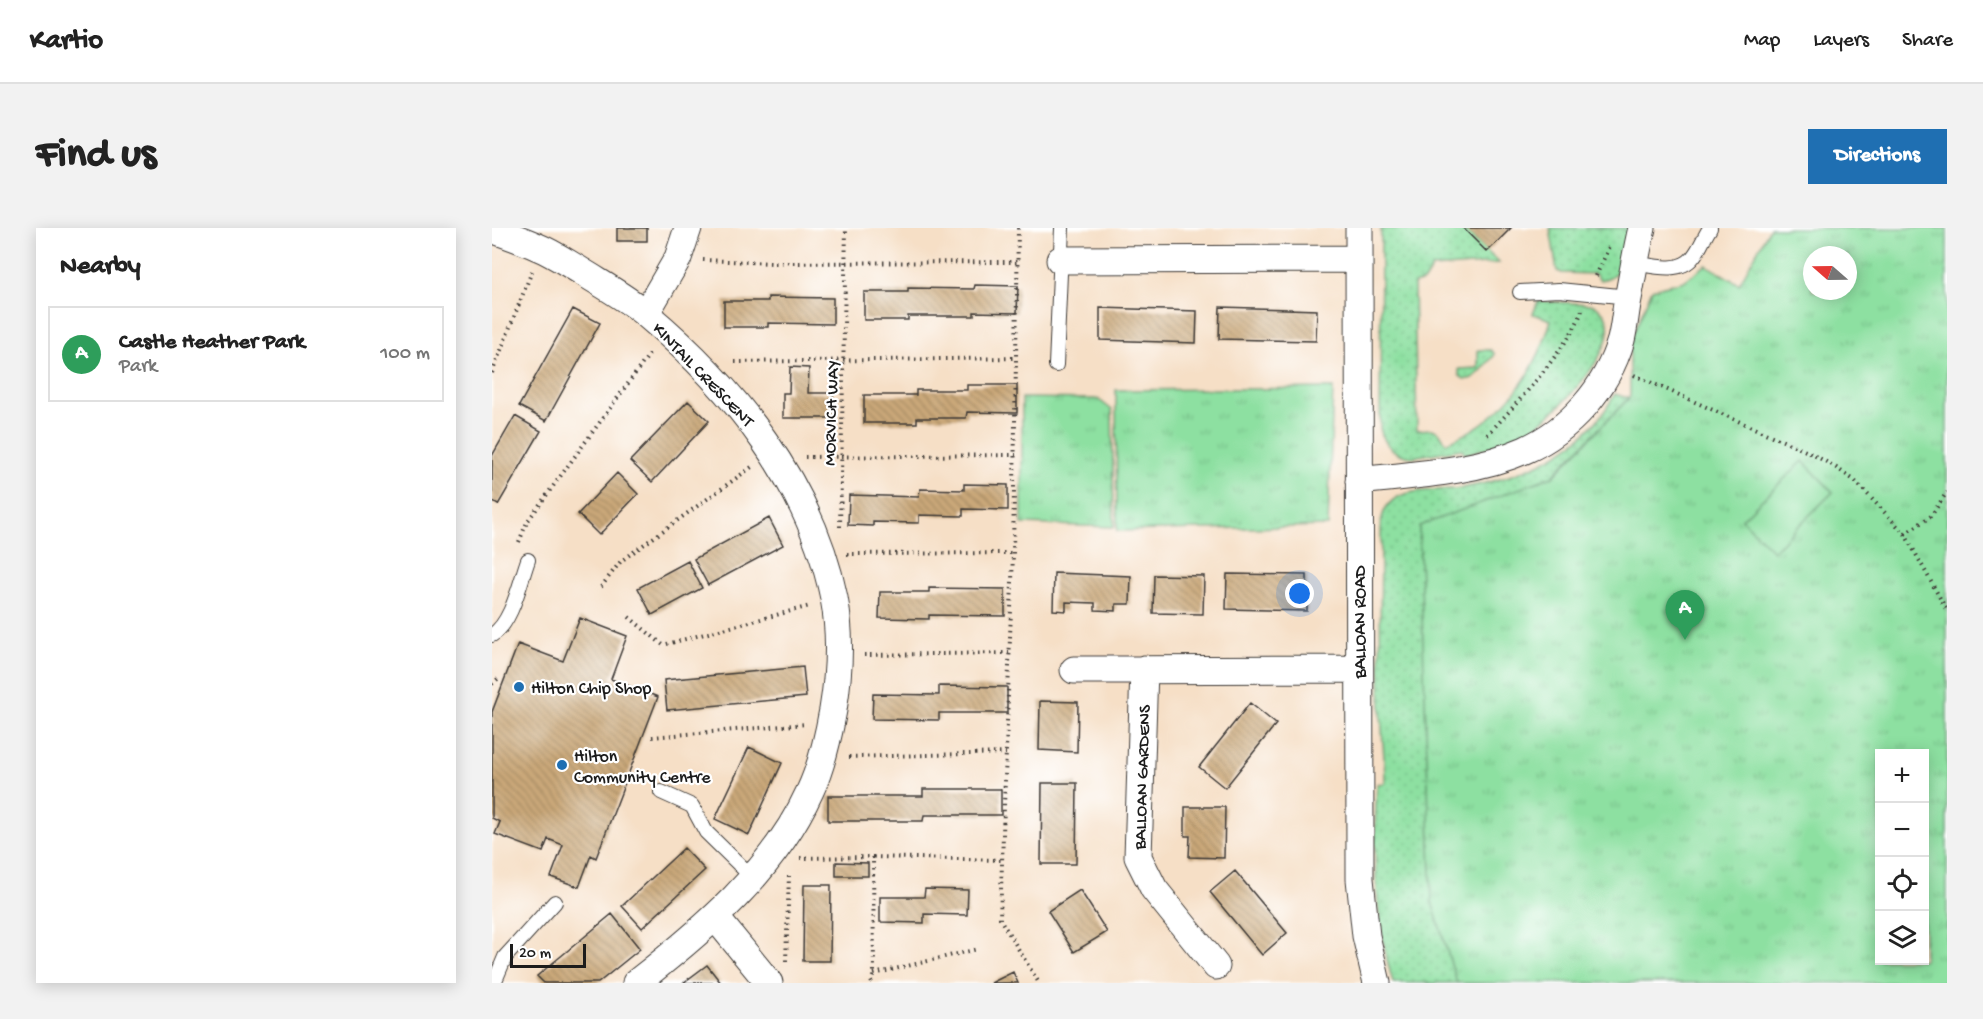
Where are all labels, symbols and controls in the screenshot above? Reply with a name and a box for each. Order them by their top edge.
text: Kartio [30,25,103,58]
text: Map [1744,29,1780,54]
text: Layers [1813,29,1869,54]
text: Share [1902,29,1953,54]
button: Directions [1808,129,1947,184]
text: Find us [36,132,156,181]
north arrow [1803,246,1857,300]
text: Nearby [60,252,141,283]
street label: KINTAIL CRESCENT [647,319,758,433]
text: Castle Heather Park [119,330,305,356]
text: A [76,343,87,366]
text: 100 m [380,343,430,366]
text: Park [119,356,157,379]
street label: MORVICH WAY [820,360,845,466]
street label: BALLOAN ROAD [1351,565,1372,680]
your location [1285,579,1314,608]
pin: A [1666,590,1704,640]
place label: Hilton Chip Shop [531,679,651,700]
marker: Hilton Chip Shop [512,680,526,694]
street label: BALLOAN GARDENS [1130,704,1157,851]
place label: Hilton Community Centre [574,747,711,789]
map controls [1875,749,1929,965]
button: + [1875,749,1929,803]
marker: Hilton Community Centre [555,758,569,772]
button: − [1875,803,1929,857]
button: locate [1875,857,1929,911]
button: layers [1875,911,1929,965]
scale bar [510,941,586,968]
text: 20 m [519,945,551,964]

